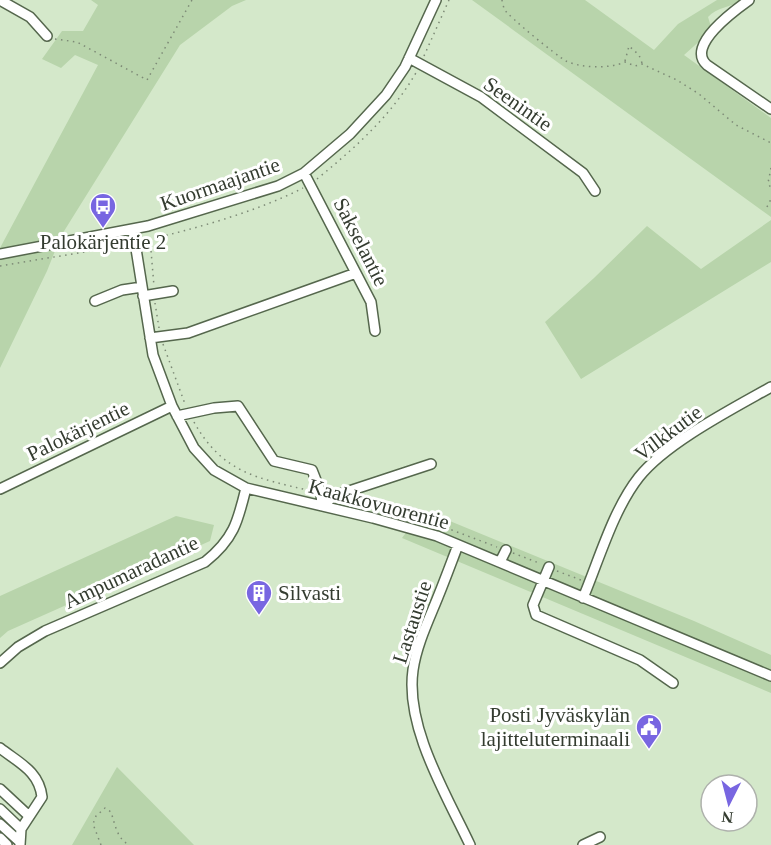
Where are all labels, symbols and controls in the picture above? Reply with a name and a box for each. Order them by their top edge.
street label: Seenintie [479,72,557,136]
street label: Kuormaajantie [157,152,283,216]
bus stop icon: Palokärjentie 2 [88,191,118,229]
street label: Sakselantie [329,194,393,290]
place label: Palokärjentie 2 [40,230,166,254]
street label: Palokärjentie [23,396,133,466]
street label: Vilkkutie [630,400,706,466]
street label: Kaakkovuorentie [306,474,452,534]
street label: Ampumaradantie [60,530,202,614]
building icon: Silvasti [244,578,274,616]
street label: Lastaustie [387,578,437,666]
place label: Silvasti [278,581,341,605]
place label: Posti Jyväskylän lajitteluterminaali [481,703,630,751]
public building icon: Posti Jyväskylän lajitteluterminaali [634,712,664,750]
north arrow [699,773,759,833]
text: N [720,808,734,826]

